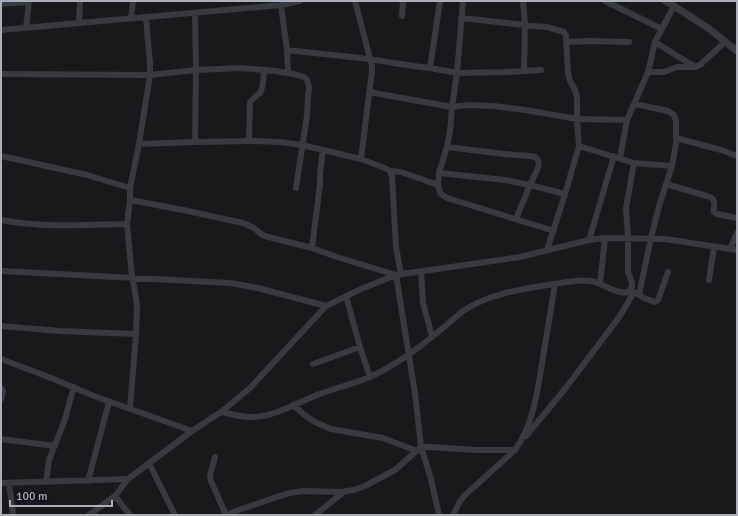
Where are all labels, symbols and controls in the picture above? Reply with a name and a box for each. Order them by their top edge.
scale bar [10,482,112,508]
text: 100 m [16,489,48,504]

